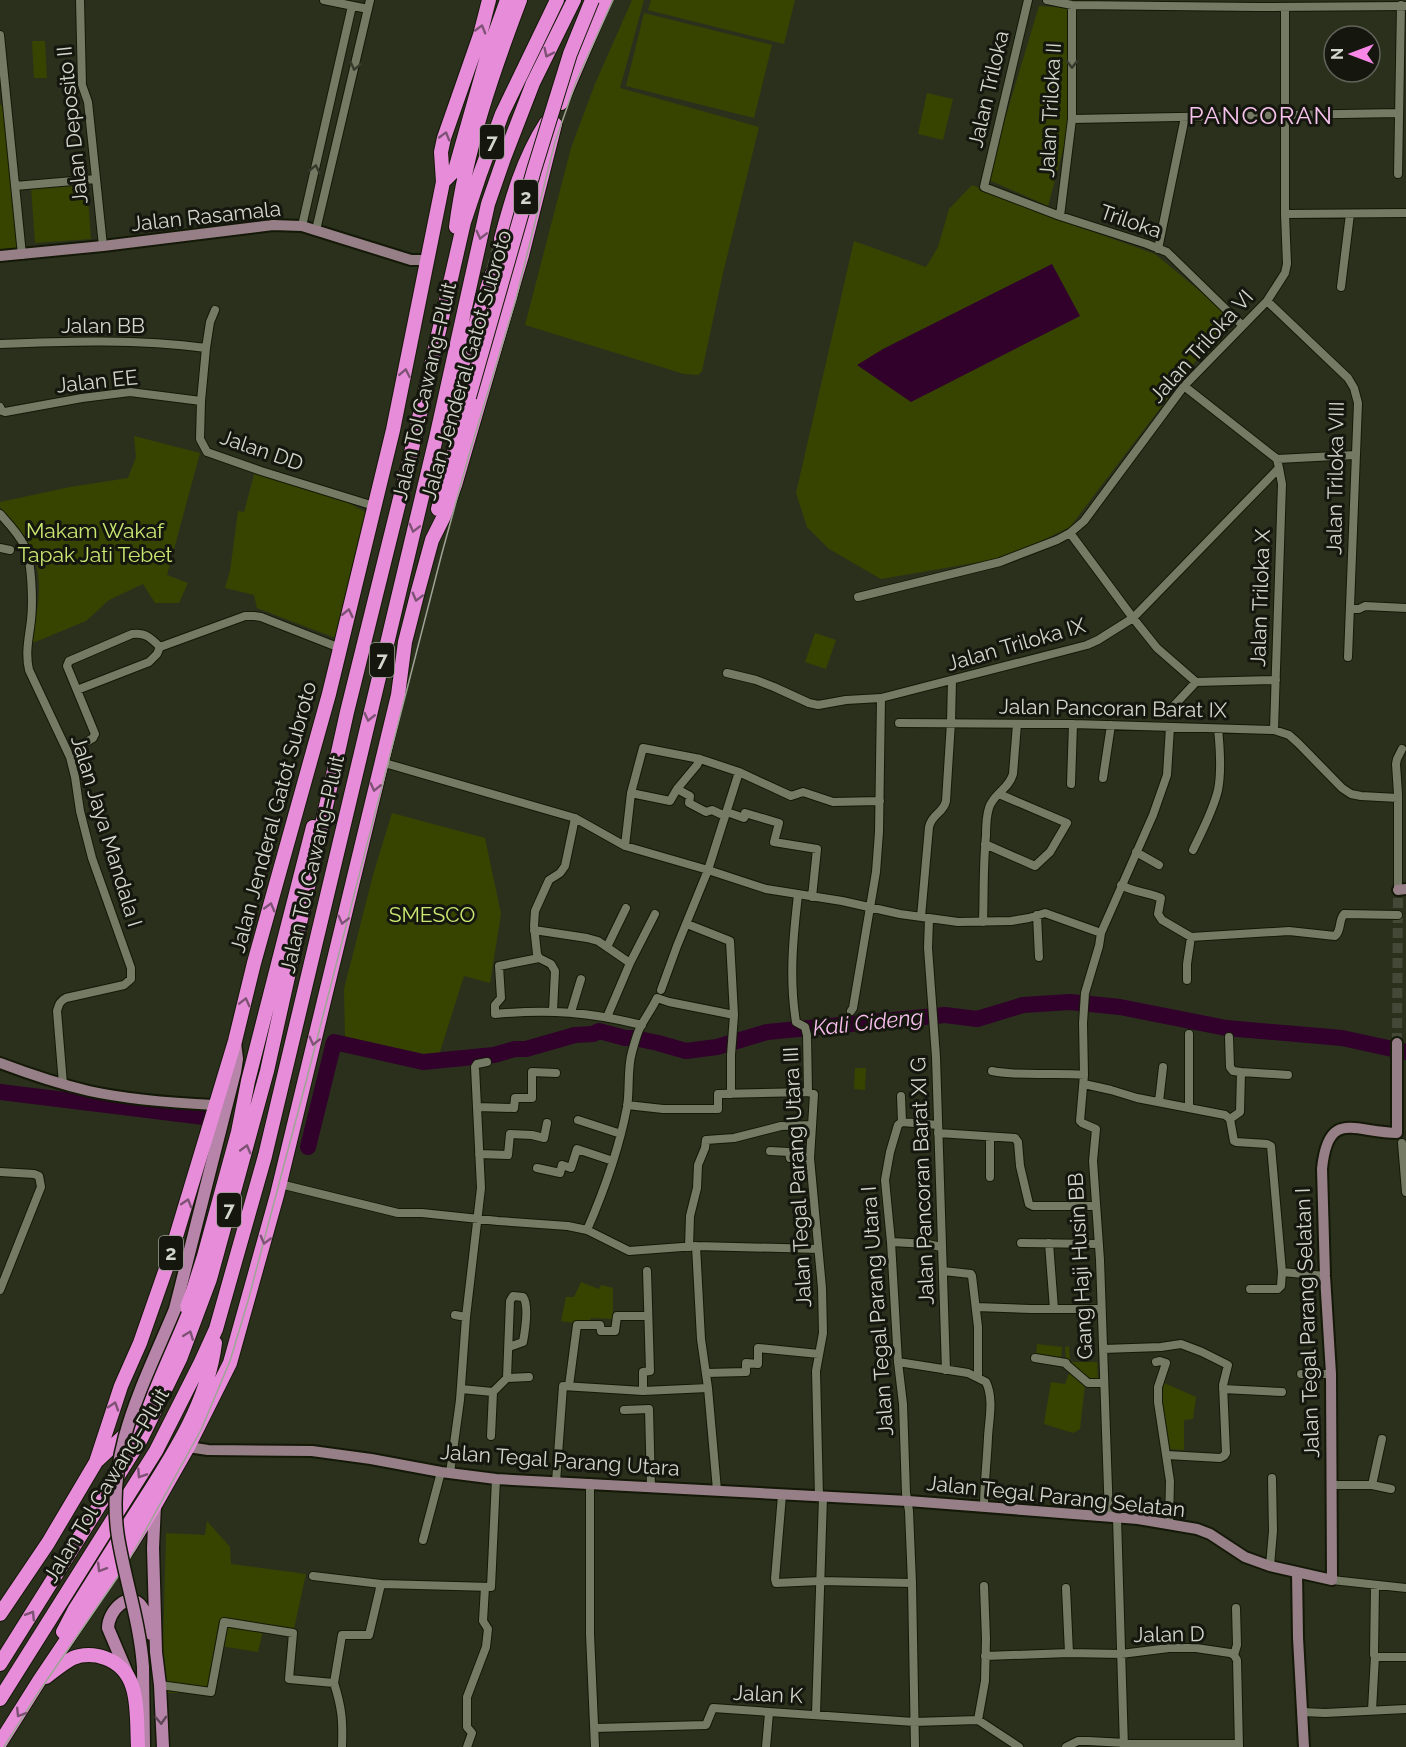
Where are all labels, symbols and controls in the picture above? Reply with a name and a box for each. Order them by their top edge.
one-way arrow [474,24,486,35]
north arrow [1322,24,1382,84]
street label: Jalan Triloka [962,28,1014,150]
street label: Jalan Triloka II [1034,42,1066,178]
street label: Jalan Deposito II [51,45,93,205]
one-way arrow [544,46,556,57]
text: N [1328,48,1347,60]
one-way arrow [1066,59,1078,68]
one-way arrow [349,61,362,71]
district label: PANCORAN [1188,101,1334,130]
road number: 7 [480,125,504,159]
one-way arrow [438,131,450,142]
one-way arrow [308,165,321,175]
road number: 2 [514,180,538,214]
street label: Jalan Rasamala [130,196,282,236]
street label: Triloka [1097,199,1165,243]
street label: Jalan Jenderal Gatot Subroto [415,227,517,503]
one-way arrow [475,230,488,240]
street label: Jalan Tol Cawang–Pluit [387,280,461,502]
street label: Jalan Triloka VI [1144,284,1258,408]
street label: Jalan BB [61,313,145,338]
street label: Jalan EE [55,364,139,398]
one-way arrow [398,368,411,378]
street label: Jalan Triloka VIII [1321,401,1349,555]
street label: Jalan DD [217,424,307,476]
park label: Makam Wakaf Tapak Jati Tebet [17,518,173,567]
one-way arrow [409,522,422,532]
street label: Jalan Triloka X [1245,528,1275,667]
one-way arrow [411,592,424,602]
one-way arrow [340,608,353,618]
street label: Jalan Triloka IX [944,612,1089,676]
road number: 7 [370,643,394,677]
street label: Jalan Jenderal Gatot Subroto [225,679,321,955]
street label: Jalan Pancoran Barat IX [999,694,1228,723]
one-way arrow [363,712,376,722]
street label: Jalan Jaya Mandala I [66,732,148,930]
street label: Jalan Tol Cawang–Pluit [275,753,349,975]
one-way arrow [370,782,383,792]
one-way arrow [263,902,275,913]
park label: SMESCO [389,902,475,927]
one-way arrow [338,915,351,925]
one-way arrow [237,997,250,1007]
water label: Kali Cideng [811,1003,925,1041]
one-way arrow [308,1035,321,1045]
street label: Jalan Tegal Parang Utara III [778,1046,816,1308]
street label: Jalan Pancoran Barat XI G [905,1057,939,1305]
one-way arrow [238,1144,251,1154]
street label: Gang Haji Husin BB [1063,1172,1097,1360]
street label: Jalan Tegal Parang Utara I [856,1185,898,1437]
street label: Jalan Tegal Parang Selatan I [1290,1187,1324,1459]
road number: 7 [217,1193,241,1227]
one-way arrow [180,1198,192,1209]
one-way arrow [259,1235,272,1245]
road number: 2 [159,1236,183,1270]
one-way arrow [181,1331,194,1341]
street label: Jalan Tol Cawang–Pluit [38,1383,174,1587]
one-way arrow [107,1401,120,1412]
street label: Jalan Tegal Parang Utara [439,1439,681,1481]
one-way arrow [137,1467,148,1478]
street label: Jalan Tegal Parang Selatan [926,1470,1186,1522]
one-way arrow [96,1562,108,1572]
one-way arrow [24,1610,35,1621]
street label: Jalan D [1133,1621,1205,1647]
street label: Jalan K [733,1680,804,1708]
one-way arrow [16,1706,27,1717]
one-way arrow [155,1716,168,1725]

